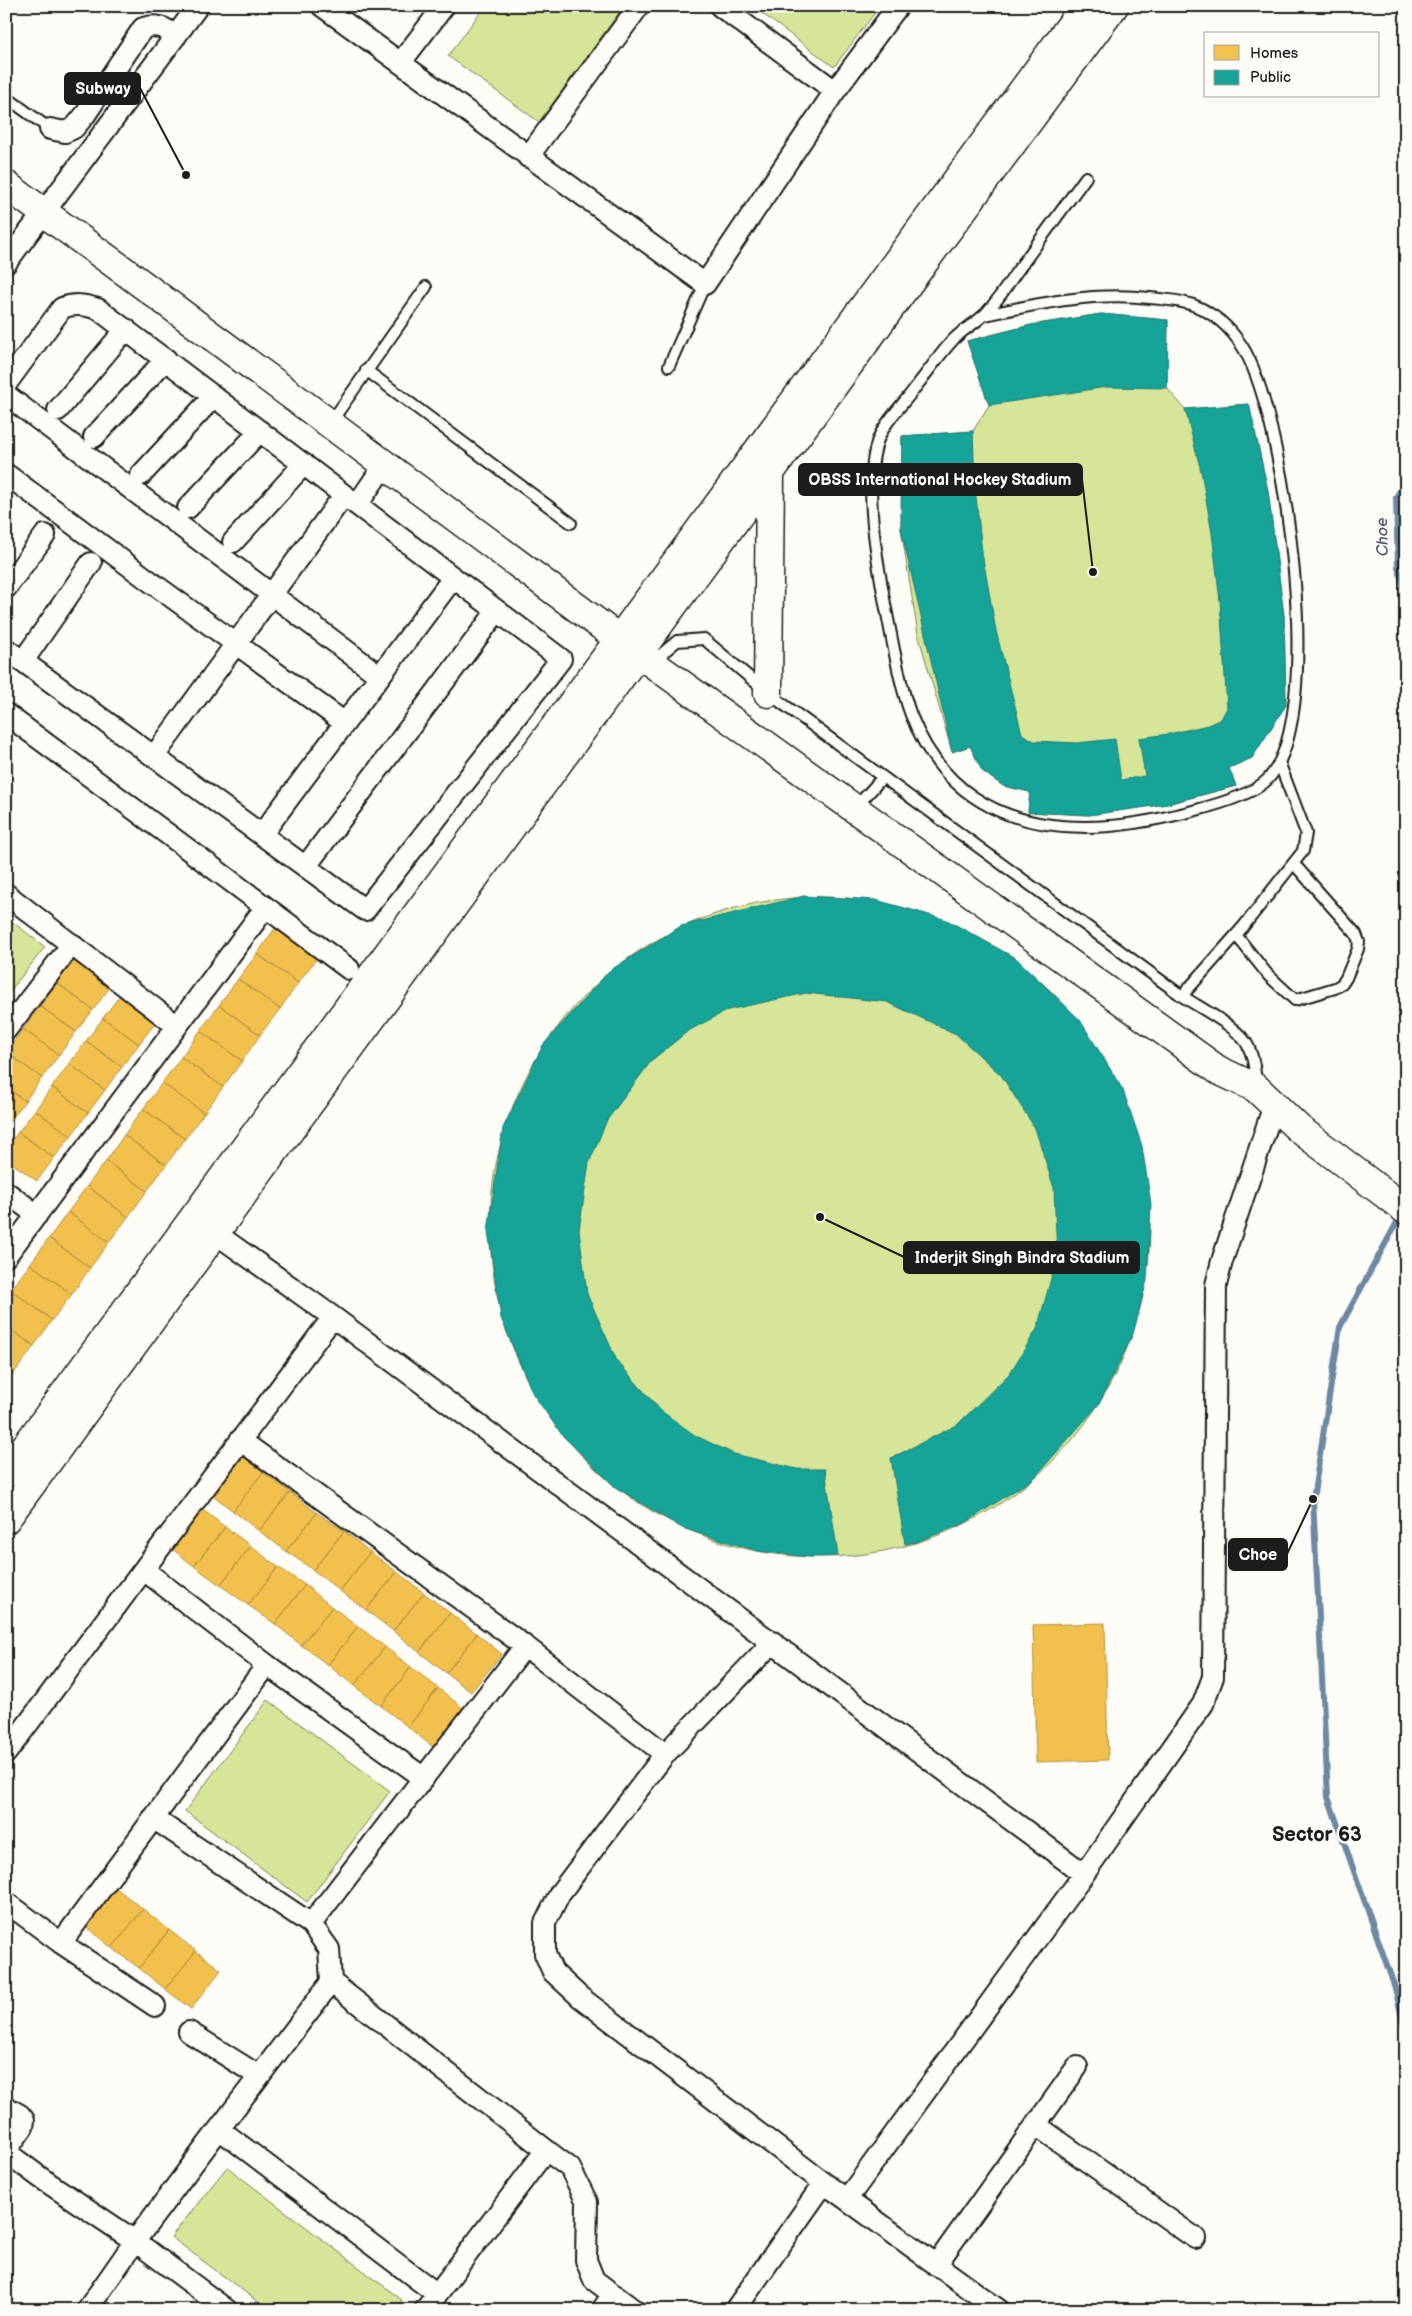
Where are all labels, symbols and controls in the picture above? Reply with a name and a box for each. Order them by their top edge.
legend [1204,32,1380,98]
text: Homes [1250,44,1299,63]
text: Public [1250,68,1291,87]
callout: Subway [65,73,140,104]
text: Subway [76,80,131,99]
callout: OBSS International Hockey Stadium [799,464,1082,495]
text: OBSS International Hockey Stadium [809,471,1071,490]
water label: Choe [1373,517,1393,557]
callout: Inderjit Singh Bindra Stadium [904,1242,1139,1273]
text: Inderjit Singh Bindra Stadium [915,1249,1129,1268]
callout: Choe [1229,1539,1287,1570]
text: Choe [1239,1546,1277,1565]
district label: Sector 63 [1272,1823,1362,1847]

